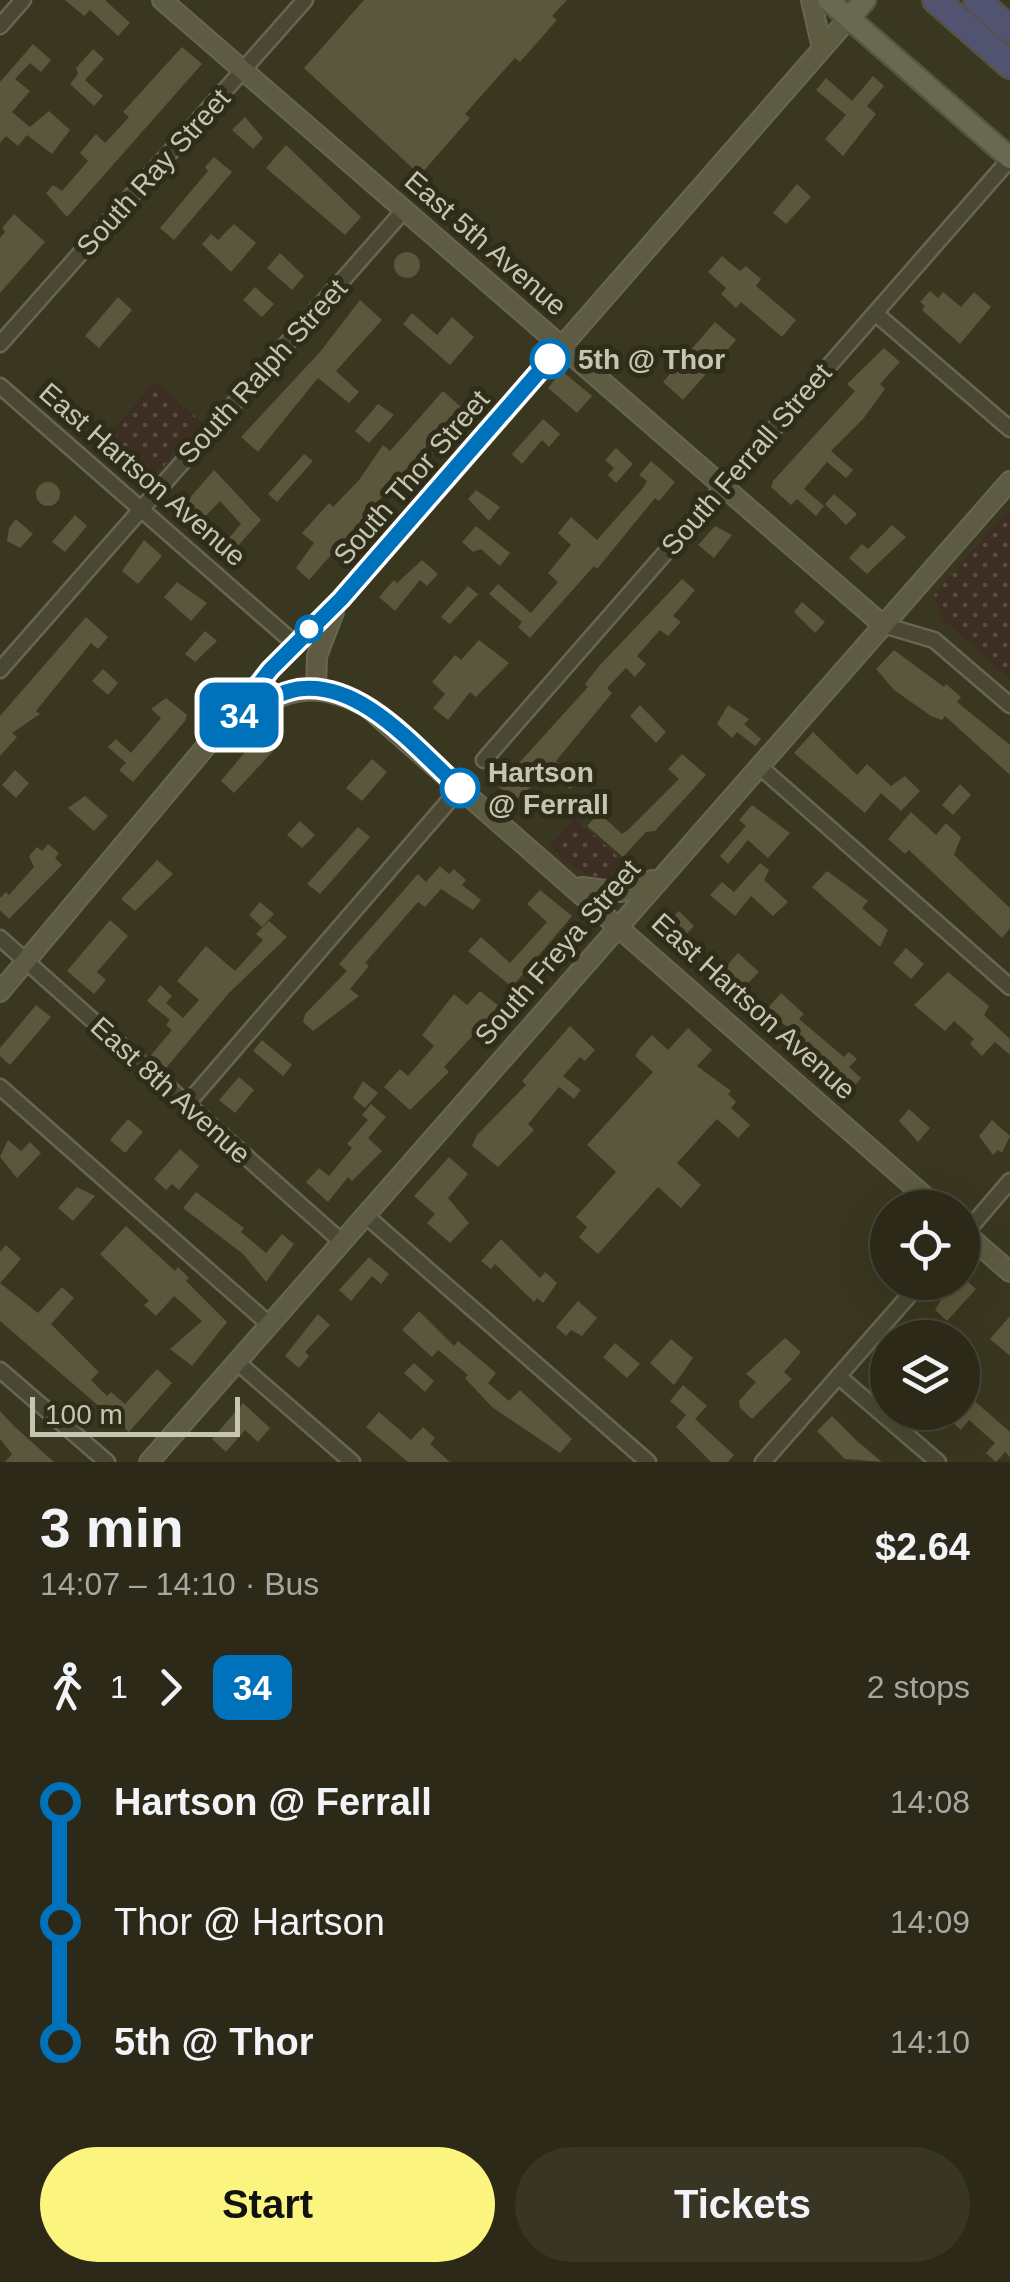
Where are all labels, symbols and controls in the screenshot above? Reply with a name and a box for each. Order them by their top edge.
street label: South Ray Street [71,83,236,262]
street label: East 5th Avenue [399,165,573,322]
street label: South Ralph Street [172,273,353,470]
marker: 5th @ Thor [531,340,569,378]
place label: 5th @ Thor [578,344,725,375]
street label: South Ferrall Street [655,357,838,561]
street label: East Hartson Avenue [33,377,252,572]
street label: South Thor Street [327,384,496,571]
unlabelled marker [296,616,322,642]
line badge: 34 [194,682,284,748]
text: 34 [220,696,258,735]
place label: Hartson @ Ferrall [488,757,609,820]
marker: Hartson @ Ferrall [441,769,479,807]
street label: South Freya Street [469,853,646,1051]
street label: East Hartson Avenue [646,907,862,1106]
street label: East 8th Avenue [85,1011,257,1170]
map controls [870,1190,980,1430]
button: locate [870,1190,980,1300]
button: layers [870,1320,980,1430]
scale bar [30,1392,240,1436]
text: 100 m [45,1399,123,1430]
text: 3 min [40,1497,184,1559]
text: $2.64 [875,1526,970,1568]
text: 14:07 – 14:10 · Bus [40,1566,319,1602]
icon: walk [40,1660,95,1715]
icon: forward [143,1660,198,1715]
text: 34 [233,1668,272,1707]
text: 1 [110,1669,128,1705]
text: 2 stops [867,1669,970,1705]
text: Hartson @ Ferrall [114,1781,432,1823]
text: 14:08 [890,1784,970,1820]
text: Thor @ Hartson [114,1901,385,1943]
text: 14:09 [890,1904,970,1940]
text: 5th @ Thor [114,2021,314,2063]
text: 14:10 [890,2024,970,2060]
button: Start [40,2147,495,2262]
button: Tickets [515,2147,970,2262]

